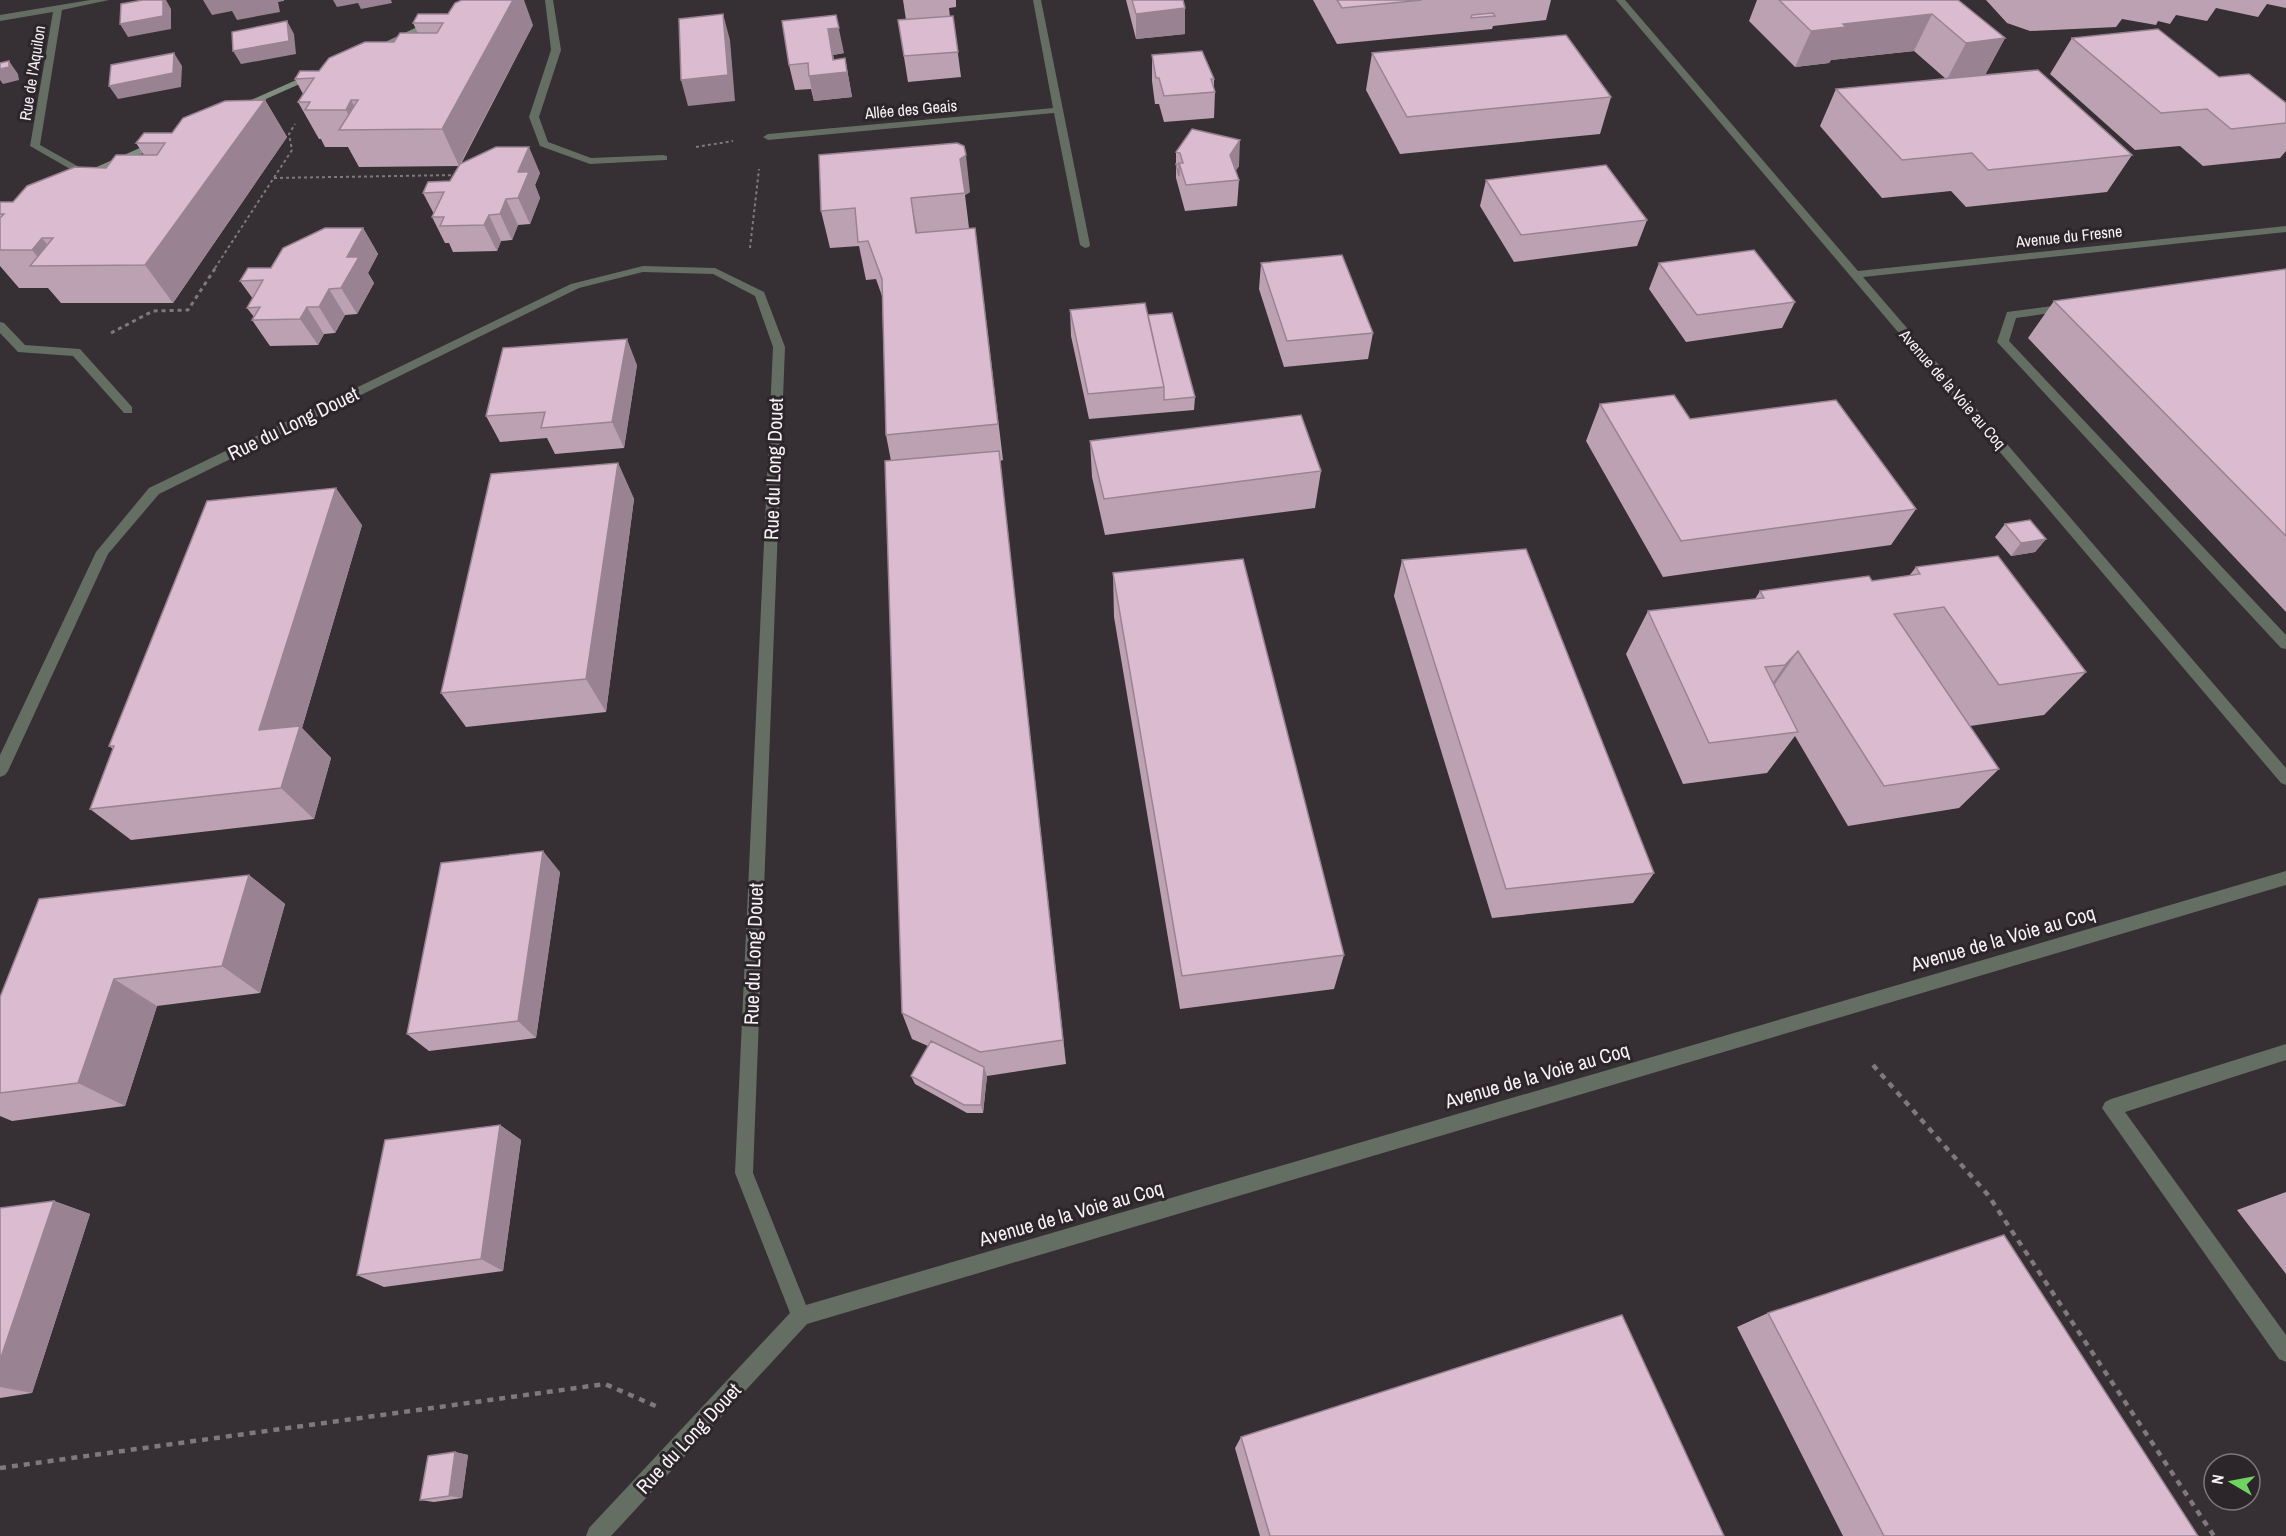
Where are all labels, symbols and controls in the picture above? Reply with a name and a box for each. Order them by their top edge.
street label: Rue de l'Aquilon [14,24,50,122]
street label: Allée des Geais [863,94,958,124]
street label: Avenue du Fresne [2014,219,2123,253]
street label: Avenue de la Voie au Coq [1894,324,2011,454]
street label: Rue du Long Douet [223,379,363,466]
street label: Rue du Long Douet [757,397,789,541]
street label: Rue du Long Douet [737,882,769,1026]
street label: Avenue de la Voie au Coq [1907,899,2098,977]
street label: Avenue de la Voie au Coq [1441,1036,1632,1114]
street label: Avenue de la Voie au Coq [975,1174,1166,1252]
street label: Rue du Long Douet [630,1376,747,1499]
north arrow [2202,1452,2262,1512]
text: N [2206,1473,2229,1486]

